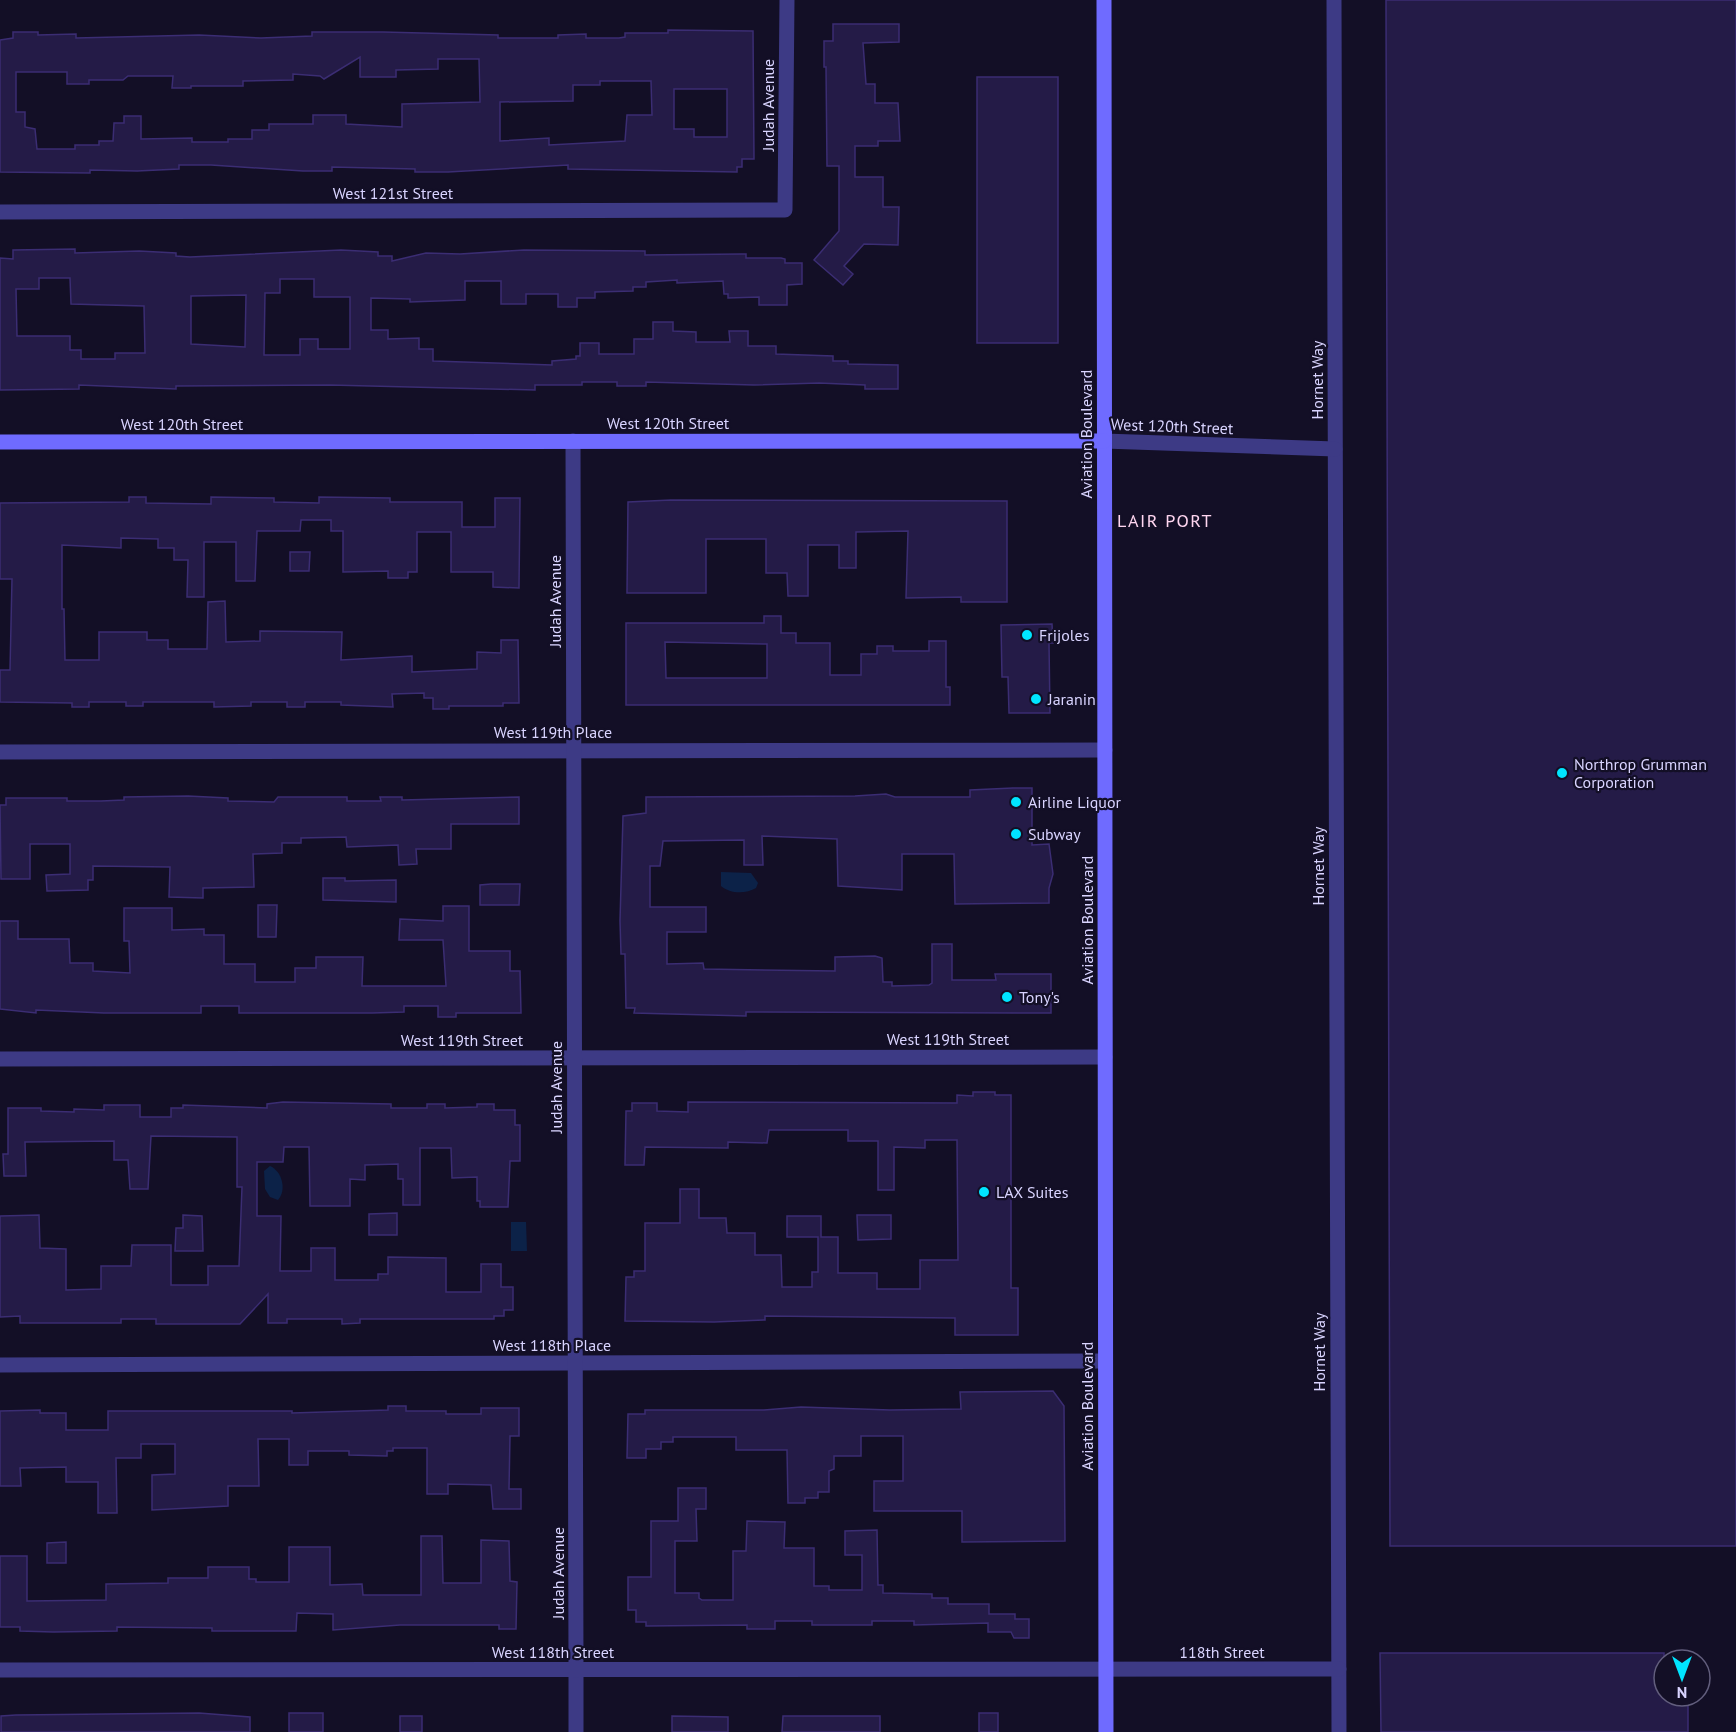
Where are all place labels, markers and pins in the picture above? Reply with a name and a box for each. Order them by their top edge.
place label: Frijoles [1039,625,1090,645]
marker: Frijoles [1020,628,1034,642]
place label: Jaranin [1047,689,1096,709]
marker: Jaranin [1029,692,1043,706]
place label: Northrop Grumman Corporation [1574,754,1707,792]
marker: Northrop Grumman Corporation [1555,766,1569,780]
place label: Airline Liquor [1028,792,1122,812]
marker: Airline Liquor [1009,795,1023,809]
place label: Subway [1028,824,1081,844]
marker: Subway [1009,827,1023,841]
place label: Tony's [1019,987,1060,1007]
marker: Tony's [1000,990,1014,1004]
place label: LAX Suites [996,1182,1069,1202]
marker: LAX Suites [977,1185,991,1199]

